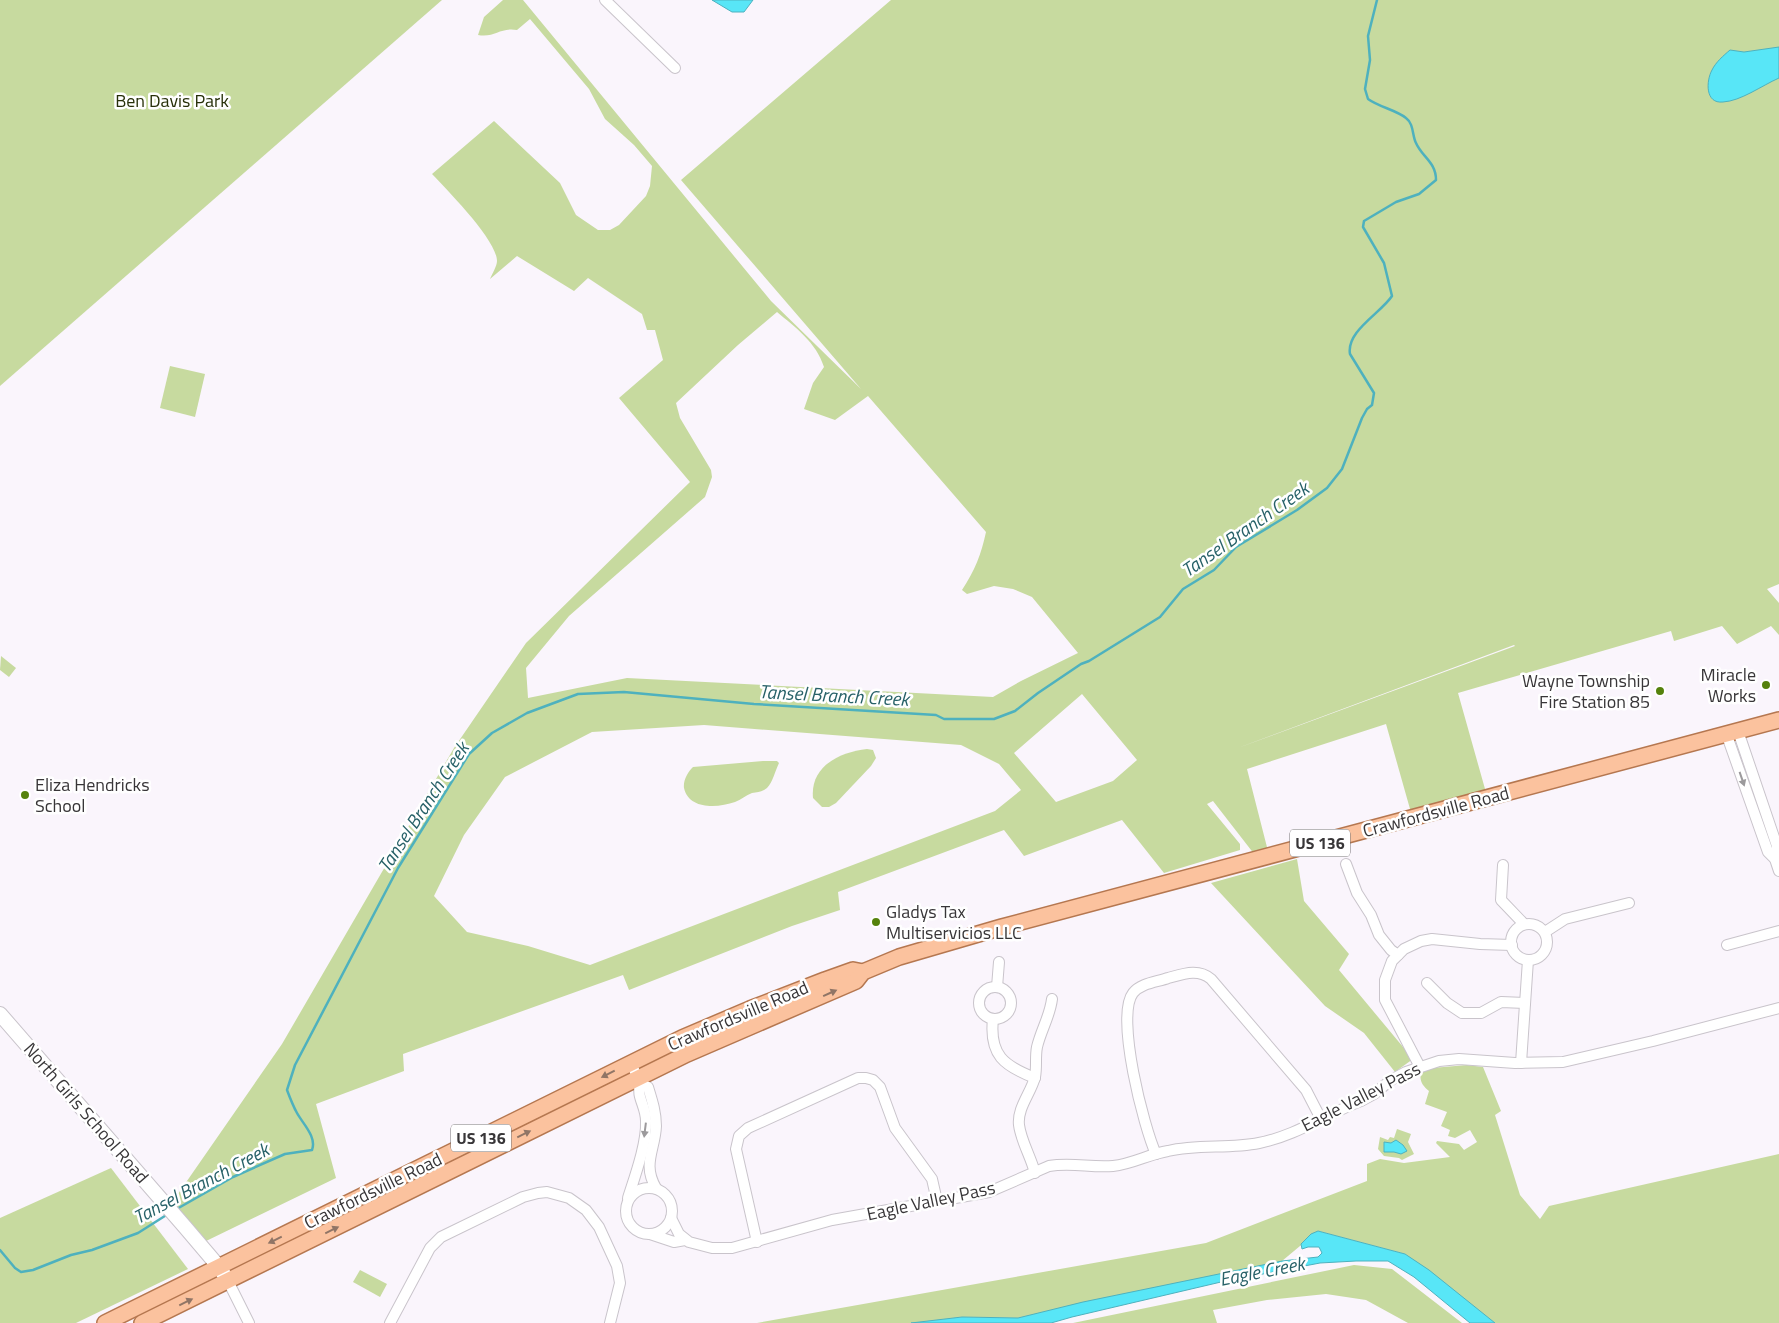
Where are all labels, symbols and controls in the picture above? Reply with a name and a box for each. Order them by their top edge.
park label: Ben Davis Park [115,87,229,114]
water label: Tansel Branch Creek [1175,472,1317,583]
place label: Miracle Works [1701,661,1756,709]
place label: Wayne Township Fire Station 85 [1522,667,1650,715]
water label: Tansel Branch Creek [758,676,912,713]
marker: Miracle Works [1760,679,1772,691]
marker: Wayne Township Fire Station 85 [1654,685,1666,697]
water label: Tansel Branch Creek [370,734,477,878]
place label: Eliza Hendricks School [35,771,150,819]
one-way arrow [1739,772,1746,787]
street label: Crawfordsville Road [1360,779,1512,844]
marker: Eliza Hendricks School [19,789,31,801]
road number: US 136 [1290,830,1350,856]
place label: Gladys Tax Multiservicios LLC [886,898,1022,946]
marker: Gladys Tax Multiservicios LLC [870,916,882,928]
street label: Crawfordsville Road [663,974,812,1057]
one-way arrow [823,988,837,996]
street label: North Girls School Road [18,1036,155,1189]
street label: Eagle Valley Pass [1296,1055,1425,1138]
one-way arrow [601,1070,615,1078]
one-way arrow [641,1122,649,1138]
road number: US 136 [451,1124,511,1152]
one-way arrow [517,1130,531,1138]
water label: Tansel Branch Creek [128,1133,276,1231]
street label: Crawfordsville Road [299,1145,446,1236]
street label: Eagle Valley Pass [864,1174,998,1227]
one-way arrow [324,1226,339,1234]
one-way arrow [267,1235,282,1244]
water label: Eagle Creek [1217,1248,1309,1293]
one-way arrow [178,1297,193,1306]

